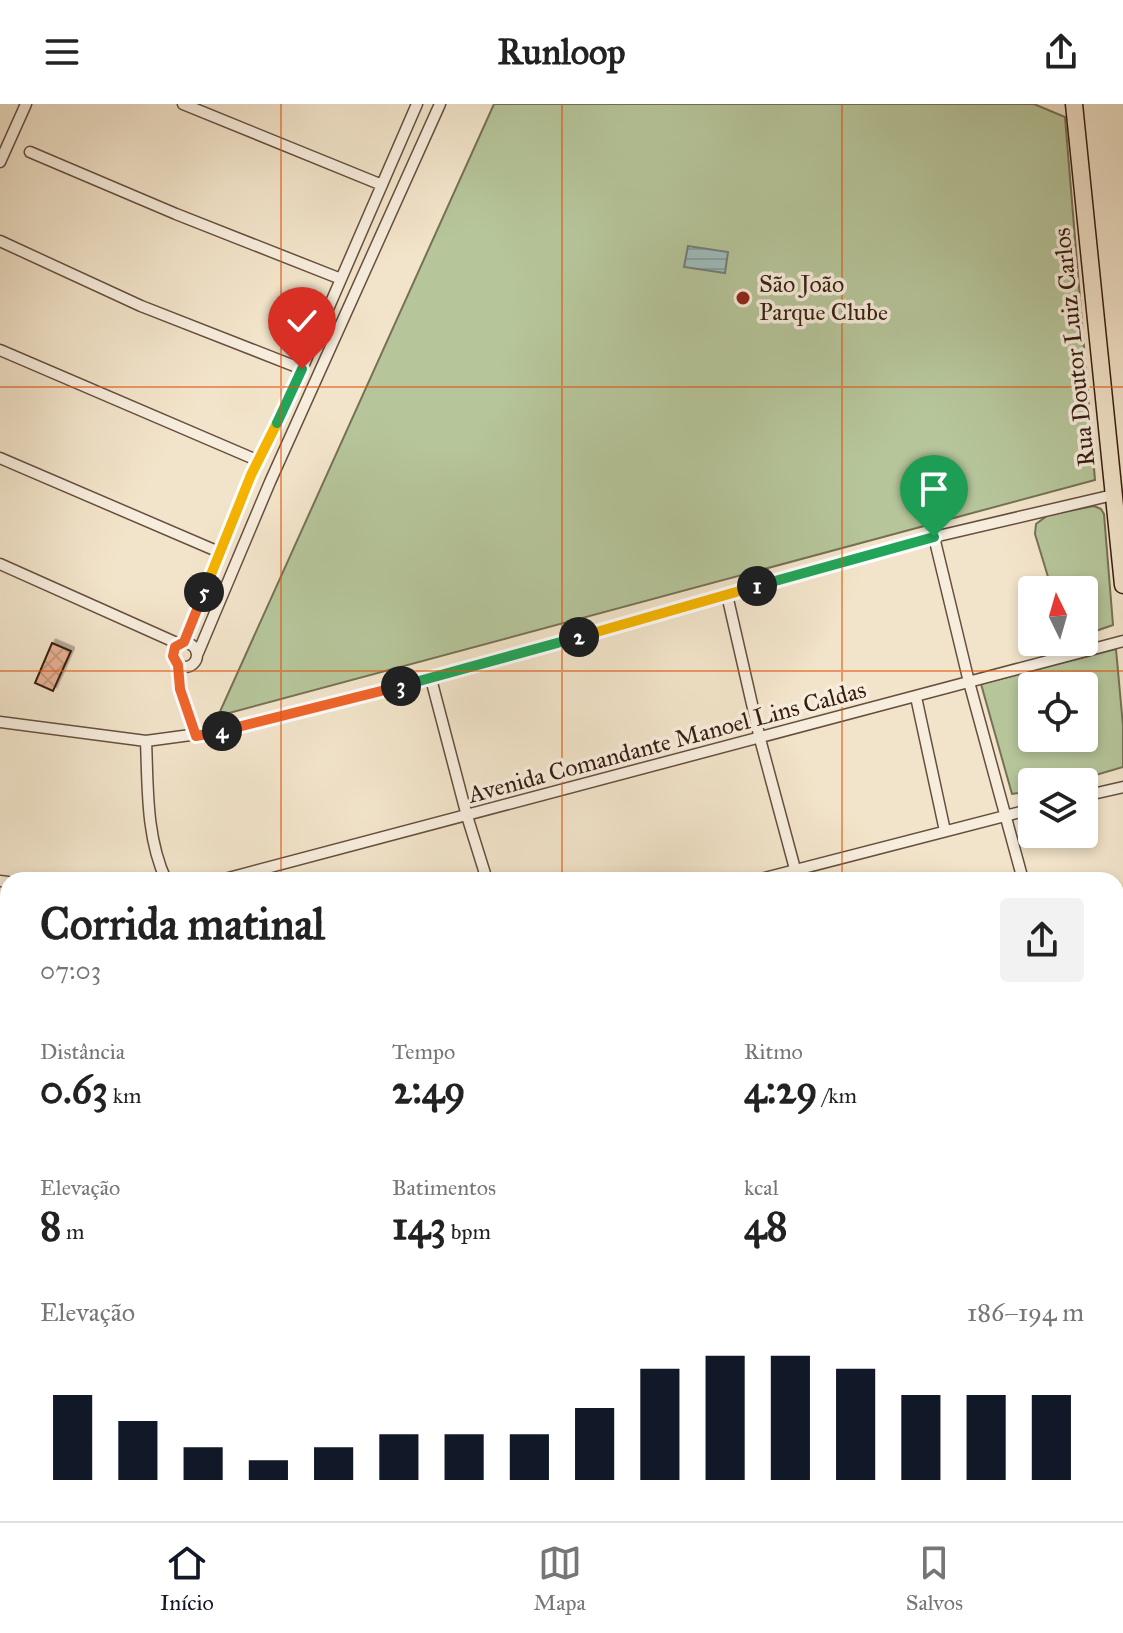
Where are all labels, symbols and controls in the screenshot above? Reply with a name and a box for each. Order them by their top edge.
icon: menu [40,30,84,74]
text: Runloop [497,30,626,74]
icon: share [1039,30,1083,74]
street label: Rua Doutor Luiz Carlos [1047,226,1101,468]
place label: São João Parque Clube [759,269,888,327]
pin [268,287,336,369]
marker: São João Parque Clube [734,289,752,307]
icon: check [280,299,324,343]
pin [900,455,968,537]
icon: arrive [912,467,956,511]
pin: 1 [737,566,777,606]
pin: 5 [184,572,224,612]
text: 1 [753,572,761,599]
north arrow [1018,576,1098,656]
map controls [1018,576,1098,848]
text: 5 [199,578,209,605]
pin: 2 [559,617,599,657]
text: 2 [574,623,584,650]
pin: 3 [381,666,421,706]
text: 3 [397,672,405,699]
button: locate [1018,672,1098,752]
street label: Avenida Comandante Manoel Lins Caldas [464,674,869,810]
pin: 4 [202,711,242,751]
text: 4 [216,717,228,744]
button: layers [1018,768,1098,848]
text: Corrida matinal [40,897,325,951]
button: share [1000,898,1084,982]
text: 07:03 [40,954,101,986]
text: Distância [40,1038,125,1065]
text: Tempo [392,1038,455,1065]
text: Ritmo [744,1038,803,1065]
text: 0.63 [40,1065,108,1114]
text: 2:49 [392,1065,466,1114]
text: 4:29 [744,1065,818,1114]
text: km [108,1082,142,1109]
text: /km [818,1082,857,1109]
text: Elevação [40,1174,120,1201]
text: Batimentos [392,1174,496,1201]
text: kcal [744,1174,779,1201]
text: 8 [40,1201,61,1250]
text: 143 [392,1201,446,1250]
text: 48 [744,1201,788,1250]
text: m [61,1218,85,1245]
text: bpm [446,1218,491,1245]
text: Elevação [40,1296,135,1328]
text: 186–194 m [967,1296,1084,1328]
tab: Início [160,1541,214,1616]
tab: Mapa [534,1541,586,1616]
tab: Salvos [906,1541,963,1616]

